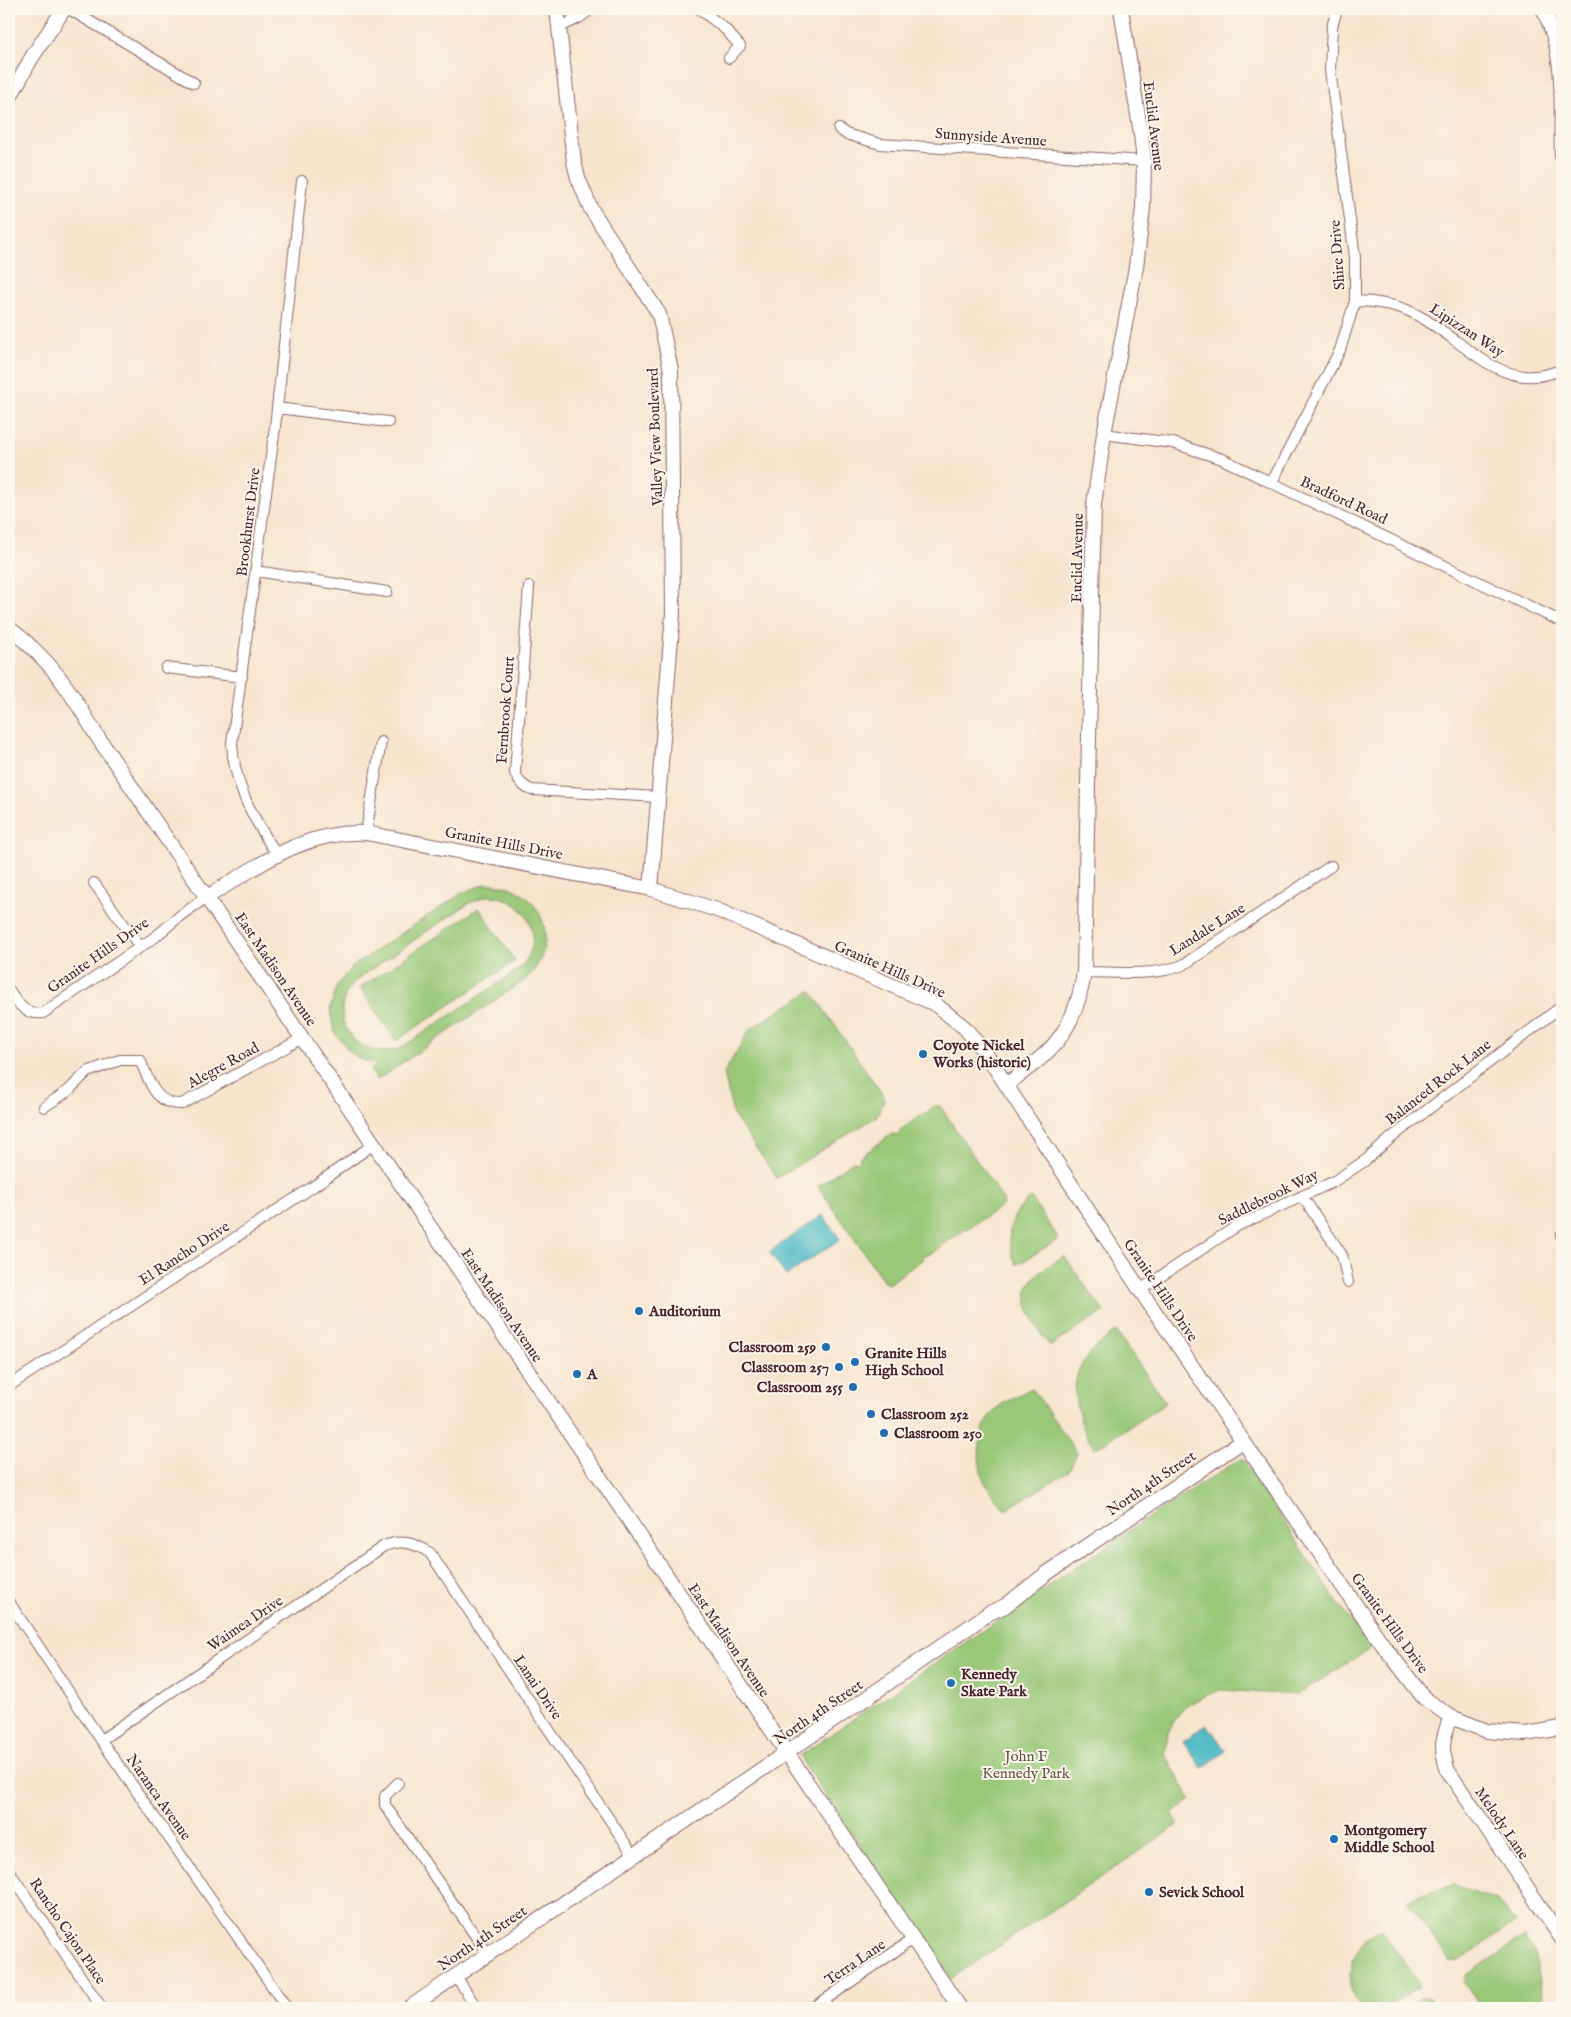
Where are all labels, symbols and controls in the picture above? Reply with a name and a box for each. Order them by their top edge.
street label: Euclid Avenue [1139,80,1168,172]
street label: Sunnyside Avenue [934,124,1048,151]
street label: Shire Drive [1326,219,1349,291]
street label: Lipizzan Way [1426,299,1508,362]
street label: Valley View Boulevard [644,367,667,507]
street label: Brookhurst Drive [232,467,265,577]
street label: Bradford Road [1297,472,1391,529]
street label: Euclid Avenue [1067,513,1088,603]
street label: Fernbrook Court [492,656,519,764]
street label: Granite Hills Drive [443,823,565,864]
street label: Landale Lane [1166,899,1249,960]
street label: East Madison Avenue [230,909,321,1030]
street label: Granite Hills Drive [44,913,153,998]
street label: Granite Hills Drive [831,936,948,1003]
street label: Balanced Rock Lane [1382,1035,1495,1130]
place label: Coyote Nickel Works (historic) [932,1036,1031,1072]
street label: Alegre Road [183,1038,263,1093]
marker: Coyote Nickel Works (historic) [917,1048,929,1060]
street label: Saddlebrook Way [1215,1165,1322,1230]
street label: El Rancho Drive [135,1217,233,1290]
street label: Granite Hills Drive [1119,1235,1202,1345]
street label: East Madison Avenue [456,1245,547,1366]
place label: Auditorium [648,1302,721,1321]
marker: Auditorium [633,1305,645,1317]
place label: Classroom 259 [729,1338,816,1357]
marker: Classroom 259 [820,1341,832,1353]
place label: Granite Hills High School [865,1344,947,1380]
marker: Granite Hills High School [849,1356,861,1368]
place label: Classroom 257 [741,1358,829,1377]
marker: Classroom 257 [833,1361,845,1373]
place label: A [586,1365,598,1384]
marker: A [571,1368,583,1380]
place label: Classroom 255 [757,1378,844,1397]
marker: Classroom 255 [847,1381,859,1393]
place label: Classroom 252 [881,1405,969,1424]
marker: Classroom 252 [865,1408,877,1420]
place label: Classroom 250 [894,1424,982,1443]
marker: Classroom 250 [878,1427,890,1439]
street label: North 4th Street [1103,1447,1200,1520]
street label: Granite Hills Drive [1347,1569,1433,1677]
street label: East Madison Avenue [683,1580,774,1701]
street label: Waimea Drive [204,1591,287,1656]
street label: Lanai Drive [509,1651,566,1723]
place label: Kennedy Skate Park [961,1665,1028,1701]
street label: North 4th Street [770,1676,867,1749]
marker: Kennedy Skate Park [945,1677,957,1689]
park label: John F Kennedy Park [982,1747,1071,1783]
street label: Naranca Avenue [122,1750,195,1844]
street label: Melody Lane [1470,1783,1533,1863]
place label: Montgomery Middle School [1344,1821,1435,1857]
marker: Montgomery Middle School [1328,1833,1340,1845]
street label: Rancho Cajon Place [25,1874,110,1988]
place label: Sevick School [1159,1883,1245,1902]
marker: Sevick School [1143,1886,1155,1898]
street label: North 4th Street [434,1902,531,1975]
street label: Terra Lane [821,1935,889,1990]

